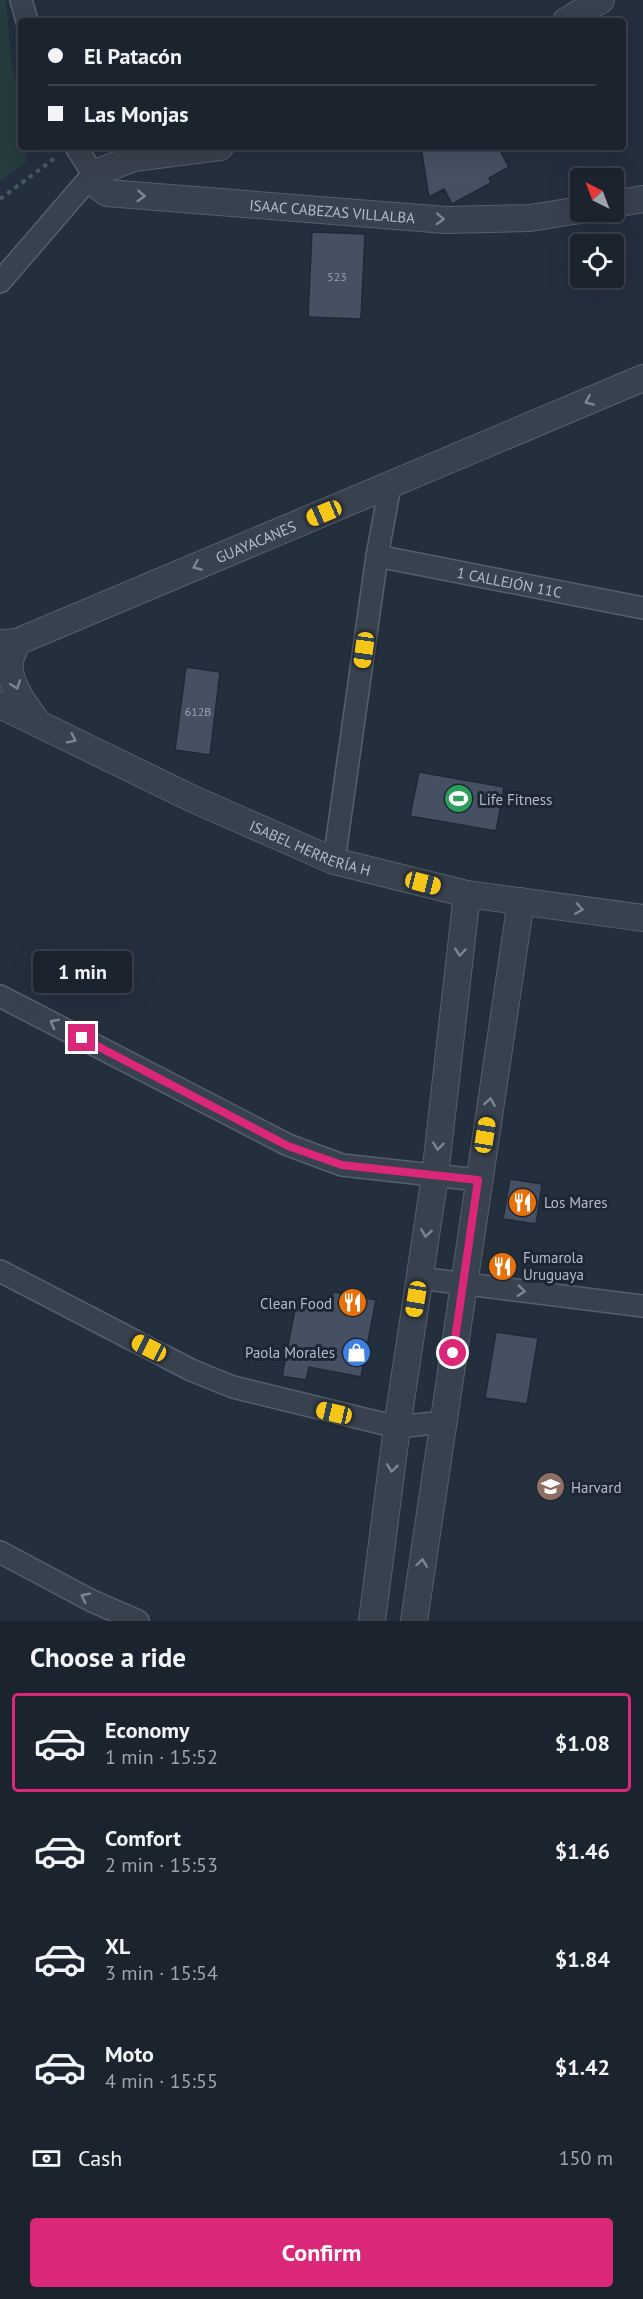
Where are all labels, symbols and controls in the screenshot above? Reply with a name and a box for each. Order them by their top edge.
text: El Patacón [84,42,182,70]
text: Las Monjas [84,100,189,128]
north arrow [570,168,624,222]
map controls [570,168,624,288]
one-way arrow [136,189,145,202]
street label: ISAAC CABEZAS VILLALBA [249,195,416,227]
one-way arrow [435,213,444,226]
button: locate [570,234,624,288]
house number: 523 [327,269,347,284]
one-way arrow [584,394,595,406]
car [304,498,344,528]
street label: GUAYACANES [213,516,299,567]
one-way arrow [192,559,203,571]
street label: 1 CALLEJÓN 11C [455,562,564,601]
car [353,631,375,669]
one-way arrow [9,678,21,689]
house number: 612B [185,704,211,719]
one-way arrow [65,732,76,743]
sports icon: Life Fitness [442,783,474,815]
place label: Life Fitness [479,790,552,809]
street label: ISABEL HERRERÍA H [247,816,373,879]
car [403,870,443,896]
one-way arrow [574,903,583,915]
one-way arrow [454,947,467,956]
callout: 1 min [32,951,132,993]
text: 1 min [58,959,107,985]
one-way arrow [49,1019,60,1031]
route end [68,1024,95,1051]
one-way arrow [484,1097,496,1106]
car [473,1116,497,1154]
one-way arrow [433,1141,445,1150]
restaurant icon: Los Mares [507,1186,539,1218]
place label: Los Mares [544,1193,608,1212]
one-way arrow [421,1229,433,1238]
place label: Fumarola Uruguaya [523,1248,584,1284]
restaurant icon: Fumarola Uruguaya [486,1250,518,1282]
car [404,1280,428,1318]
one-way arrow [517,1284,526,1297]
restaurant icon: Clean Food [337,1287,369,1319]
place label: Clean Food [260,1294,332,1313]
car [129,1332,169,1364]
shop icon: Paola Morales [340,1336,372,1368]
route start [439,1339,466,1366]
place label: Paola Morales [245,1343,335,1362]
car [314,1400,354,1426]
one-way arrow [386,1463,399,1473]
school or university icon: Harvard [534,1471,566,1503]
place label: Harvard [571,1478,621,1497]
one-way arrow [416,1559,428,1568]
one-way arrow [80,1593,91,1604]
text: Choose a ride [30,1640,186,1674]
icon: car [33,1716,87,1770]
text: Economy [105,1716,189,1744]
text: $1.08 [555,1729,610,1757]
text: 1 min · 15:52 [105,1744,218,1770]
icon: car [33,1824,87,1878]
text: Comfort [105,1824,181,1852]
text: $1.46 [555,1837,610,1865]
text: 2 min · 15:53 [105,1852,218,1878]
icon: car [33,1932,87,1986]
text: XL [105,1932,130,1960]
text: $1.84 [555,1945,610,1973]
text: 3 min · 15:54 [105,1960,218,1986]
icon: car [33,2040,87,2094]
text: Moto [105,2040,154,2068]
text: $1.42 [555,2053,610,2081]
text: 4 min · 15:55 [105,2068,218,2094]
icon: cash [30,2142,63,2175]
text: Cash [78,2144,122,2172]
text: 150 m [559,2145,613,2171]
button: Confirm [30,2218,613,2287]

